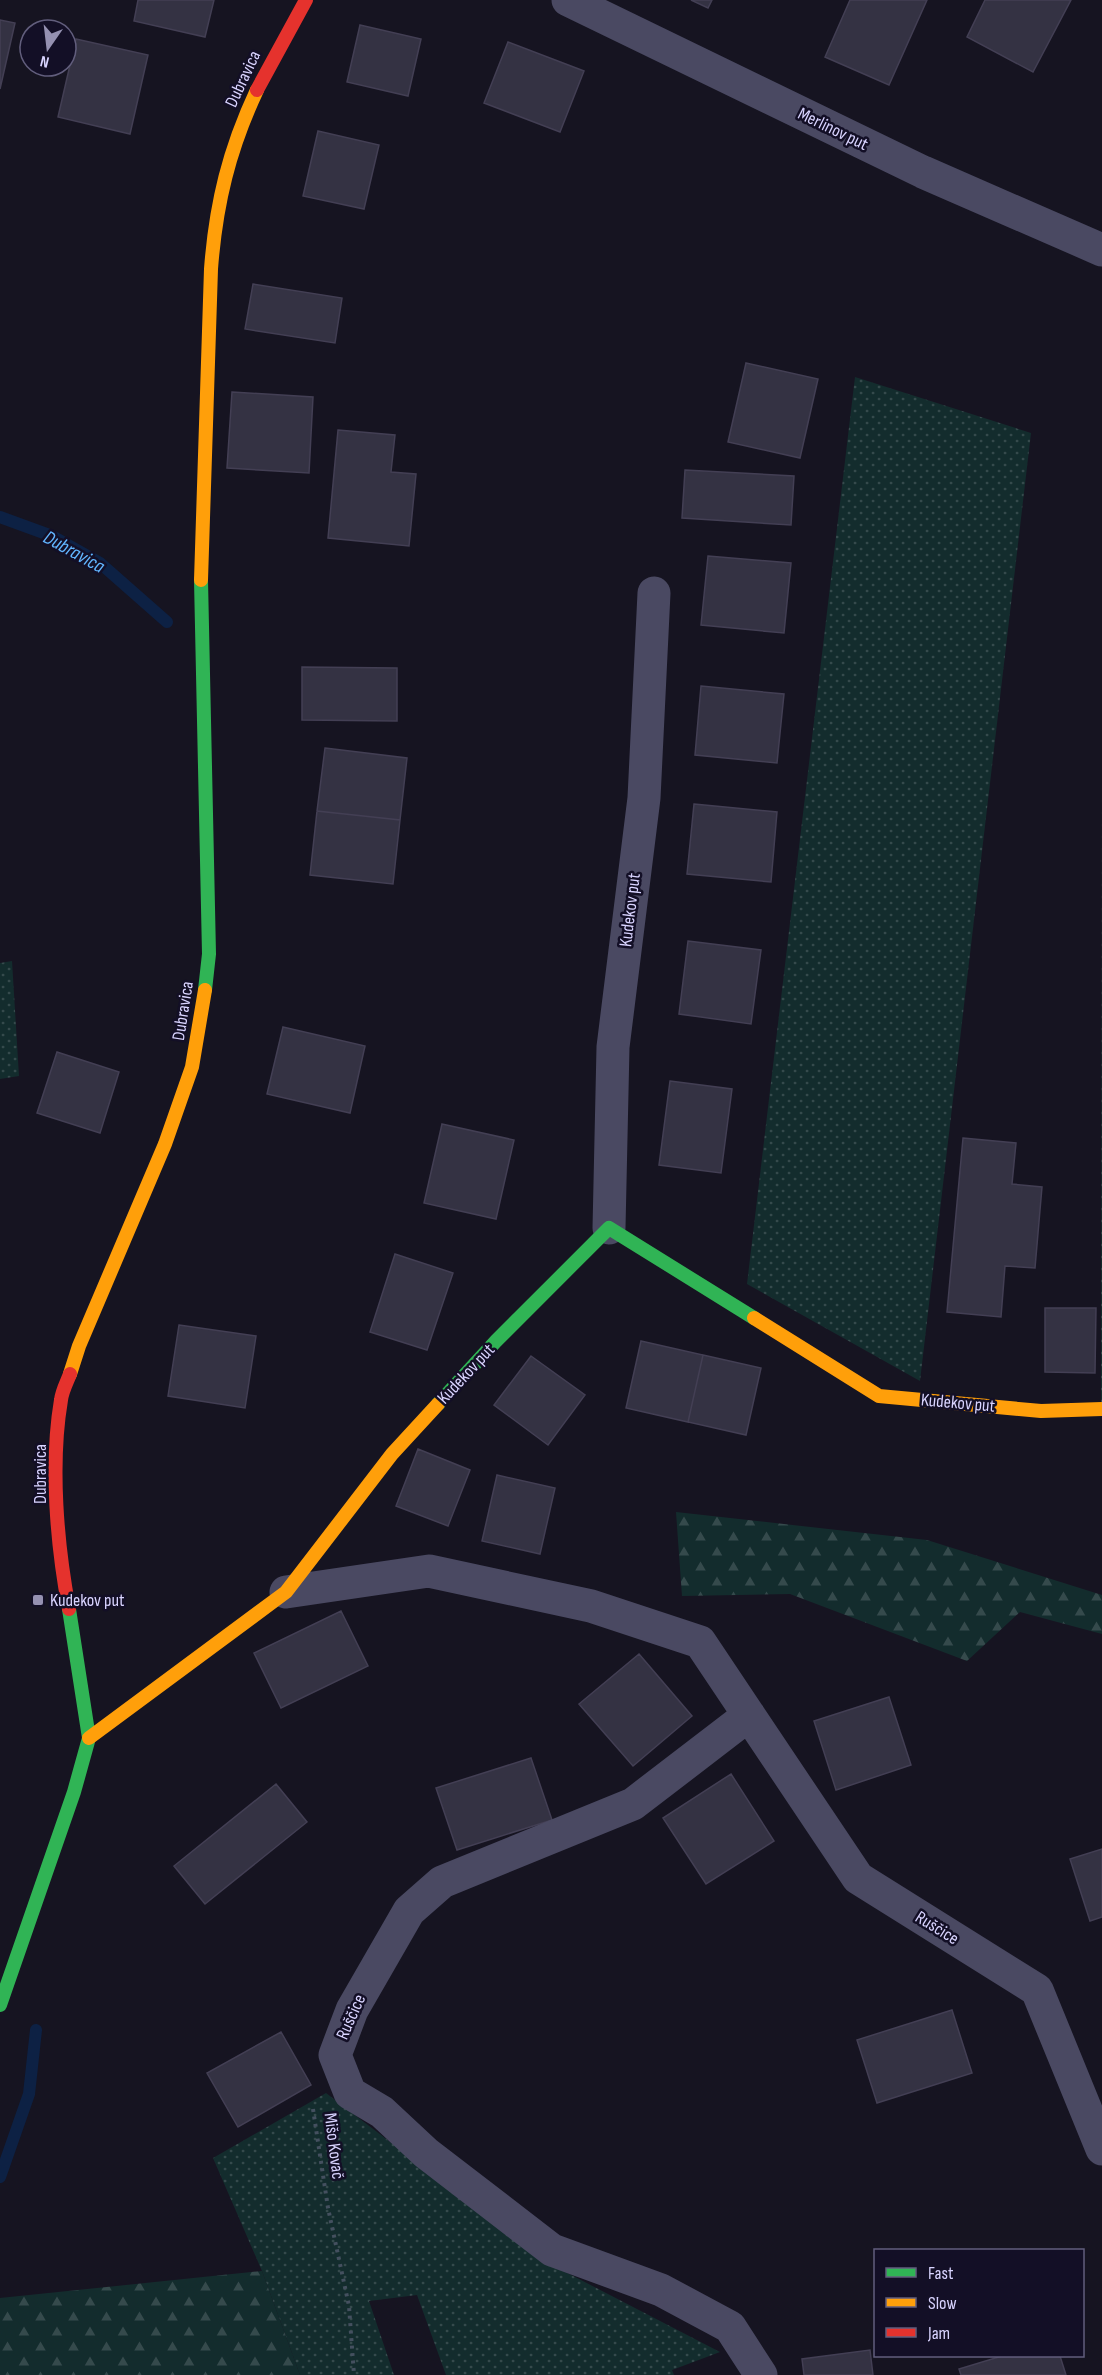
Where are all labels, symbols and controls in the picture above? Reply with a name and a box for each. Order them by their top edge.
north arrow [18,18,78,78]
street label: Dubravica [221,47,265,111]
text: N [38,51,51,71]
street label: Merlinov put [794,103,872,155]
water label: Dubravica [39,525,109,579]
street label: Kudekov put [615,871,645,948]
street label: Dubravica [168,980,198,1042]
street label: Kudekov put [433,1339,499,1408]
street label: Kudekov put [920,1389,996,1417]
street label: Dubravica [30,1444,51,1504]
place label: Kudekov put [50,1590,125,1611]
marker: Kudekov put [31,1593,45,1607]
street label: Ruščice [911,1907,963,1949]
street label: Ruščice [332,1991,370,2043]
street label: Mišo Kovač [320,2112,348,2180]
legend [874,2249,1084,2357]
text: Fast [928,2263,954,2284]
text: Slow [928,2293,957,2314]
text: Jam [927,2323,950,2344]

